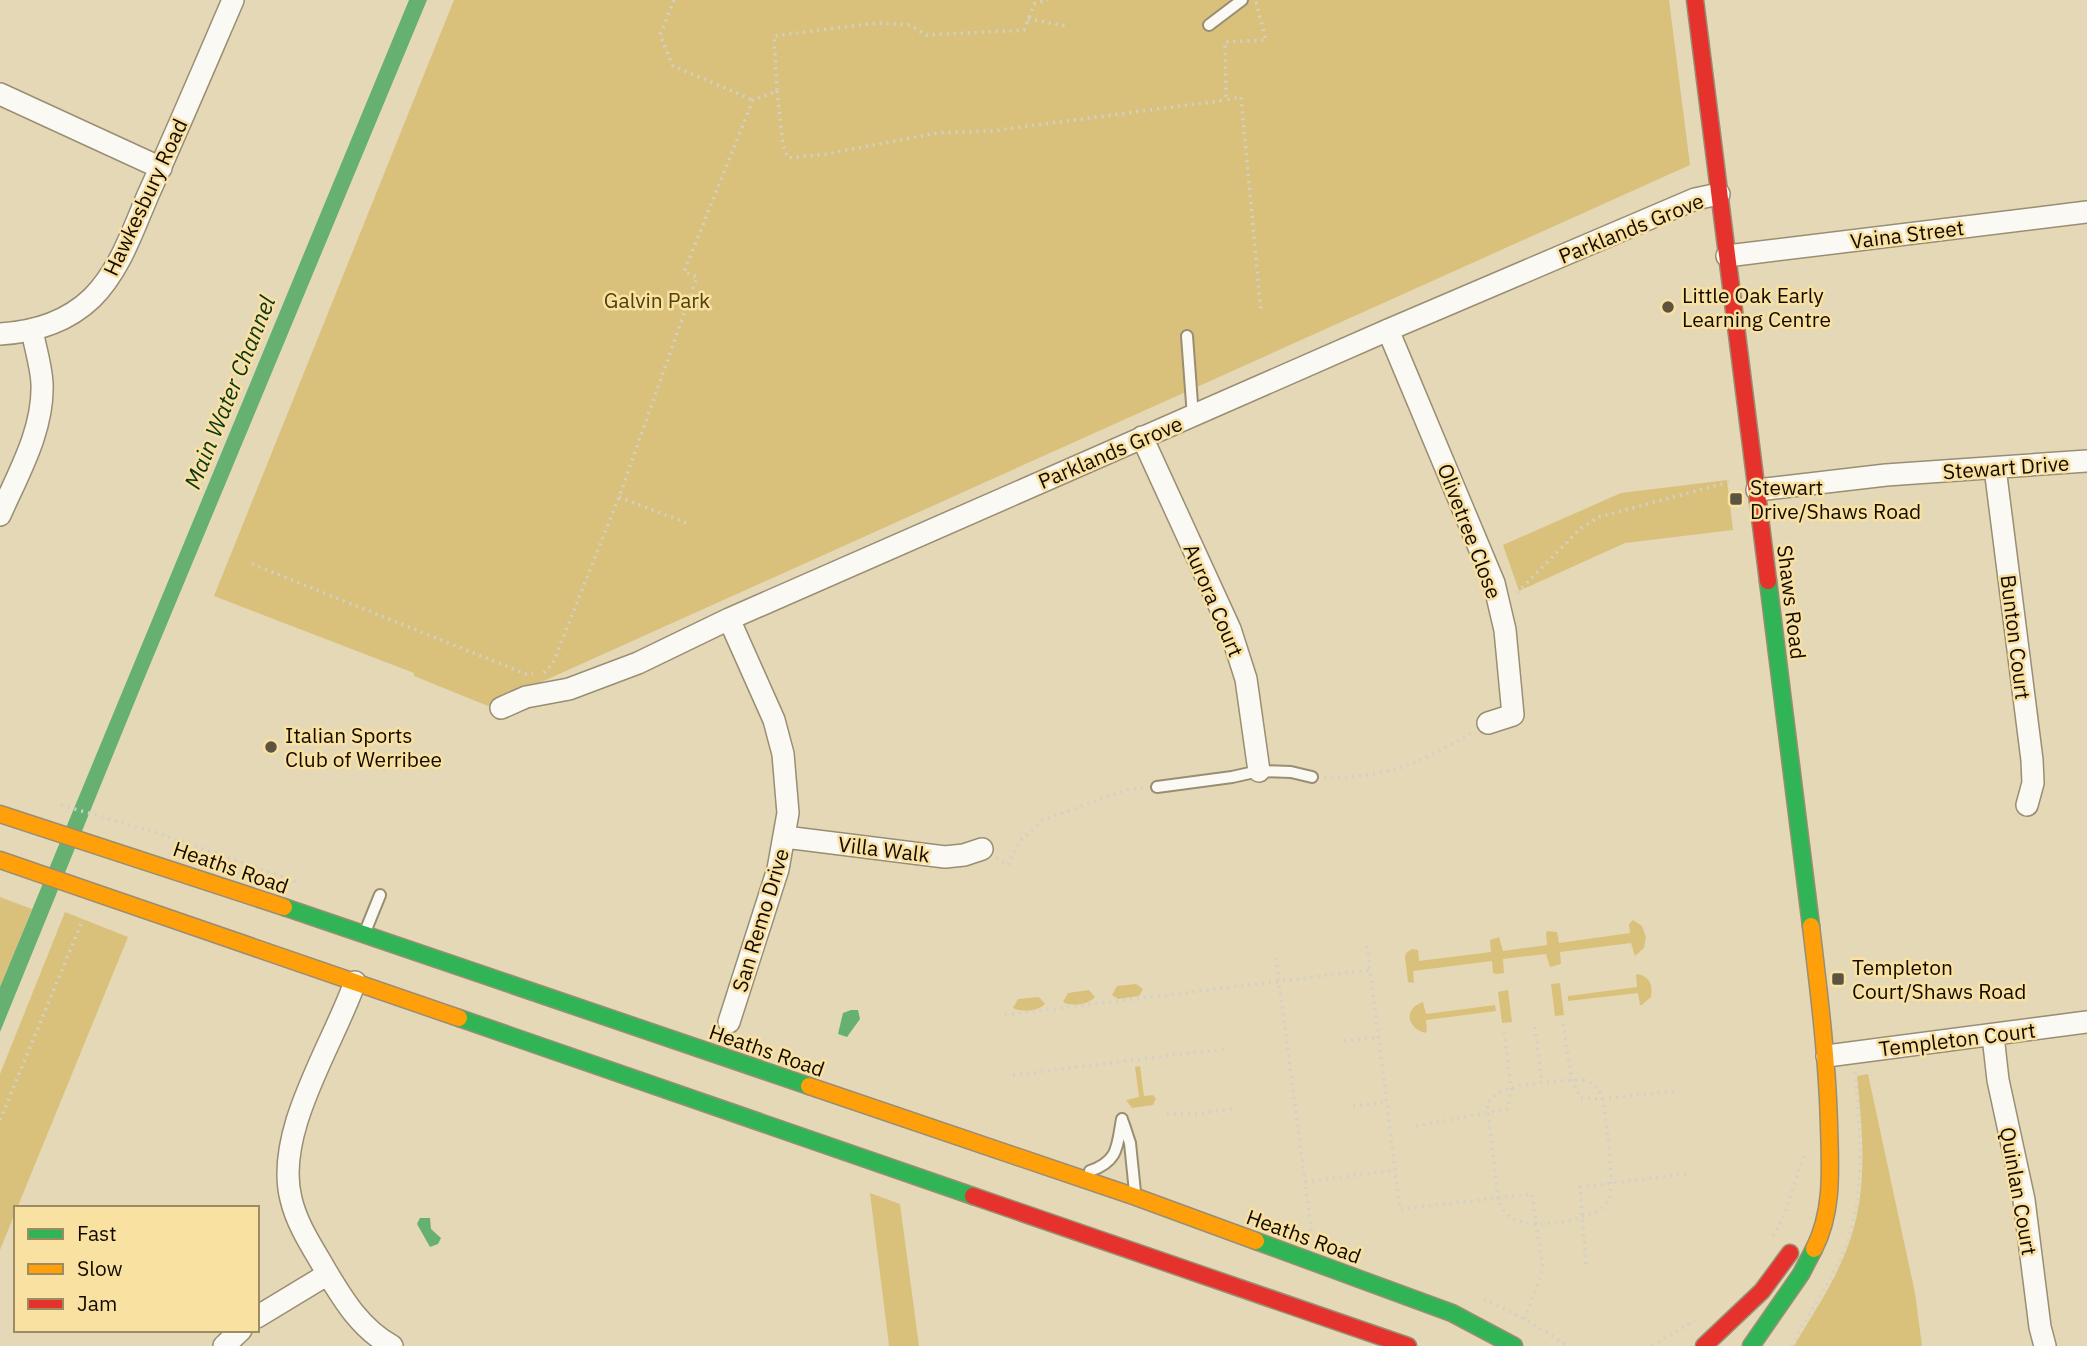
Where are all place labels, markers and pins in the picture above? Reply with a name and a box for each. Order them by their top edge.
place label: Little Oak Early Learning Centre [1682,281,1831,333]
marker: Little Oak Early Learning Centre [1660,299,1676,315]
place label: Stewart Drive/Shaws Road [1750,473,1921,525]
marker: Stewart Drive/Shaws Road [1728,491,1744,507]
place label: Italian Sports Club of Werribee [285,721,442,773]
marker: Italian Sports Club of Werribee [263,739,279,755]
place label: Templeton Court/Shaws Road [1852,953,2026,1005]
marker: Templeton Court/Shaws Road [1830,971,1846,987]

